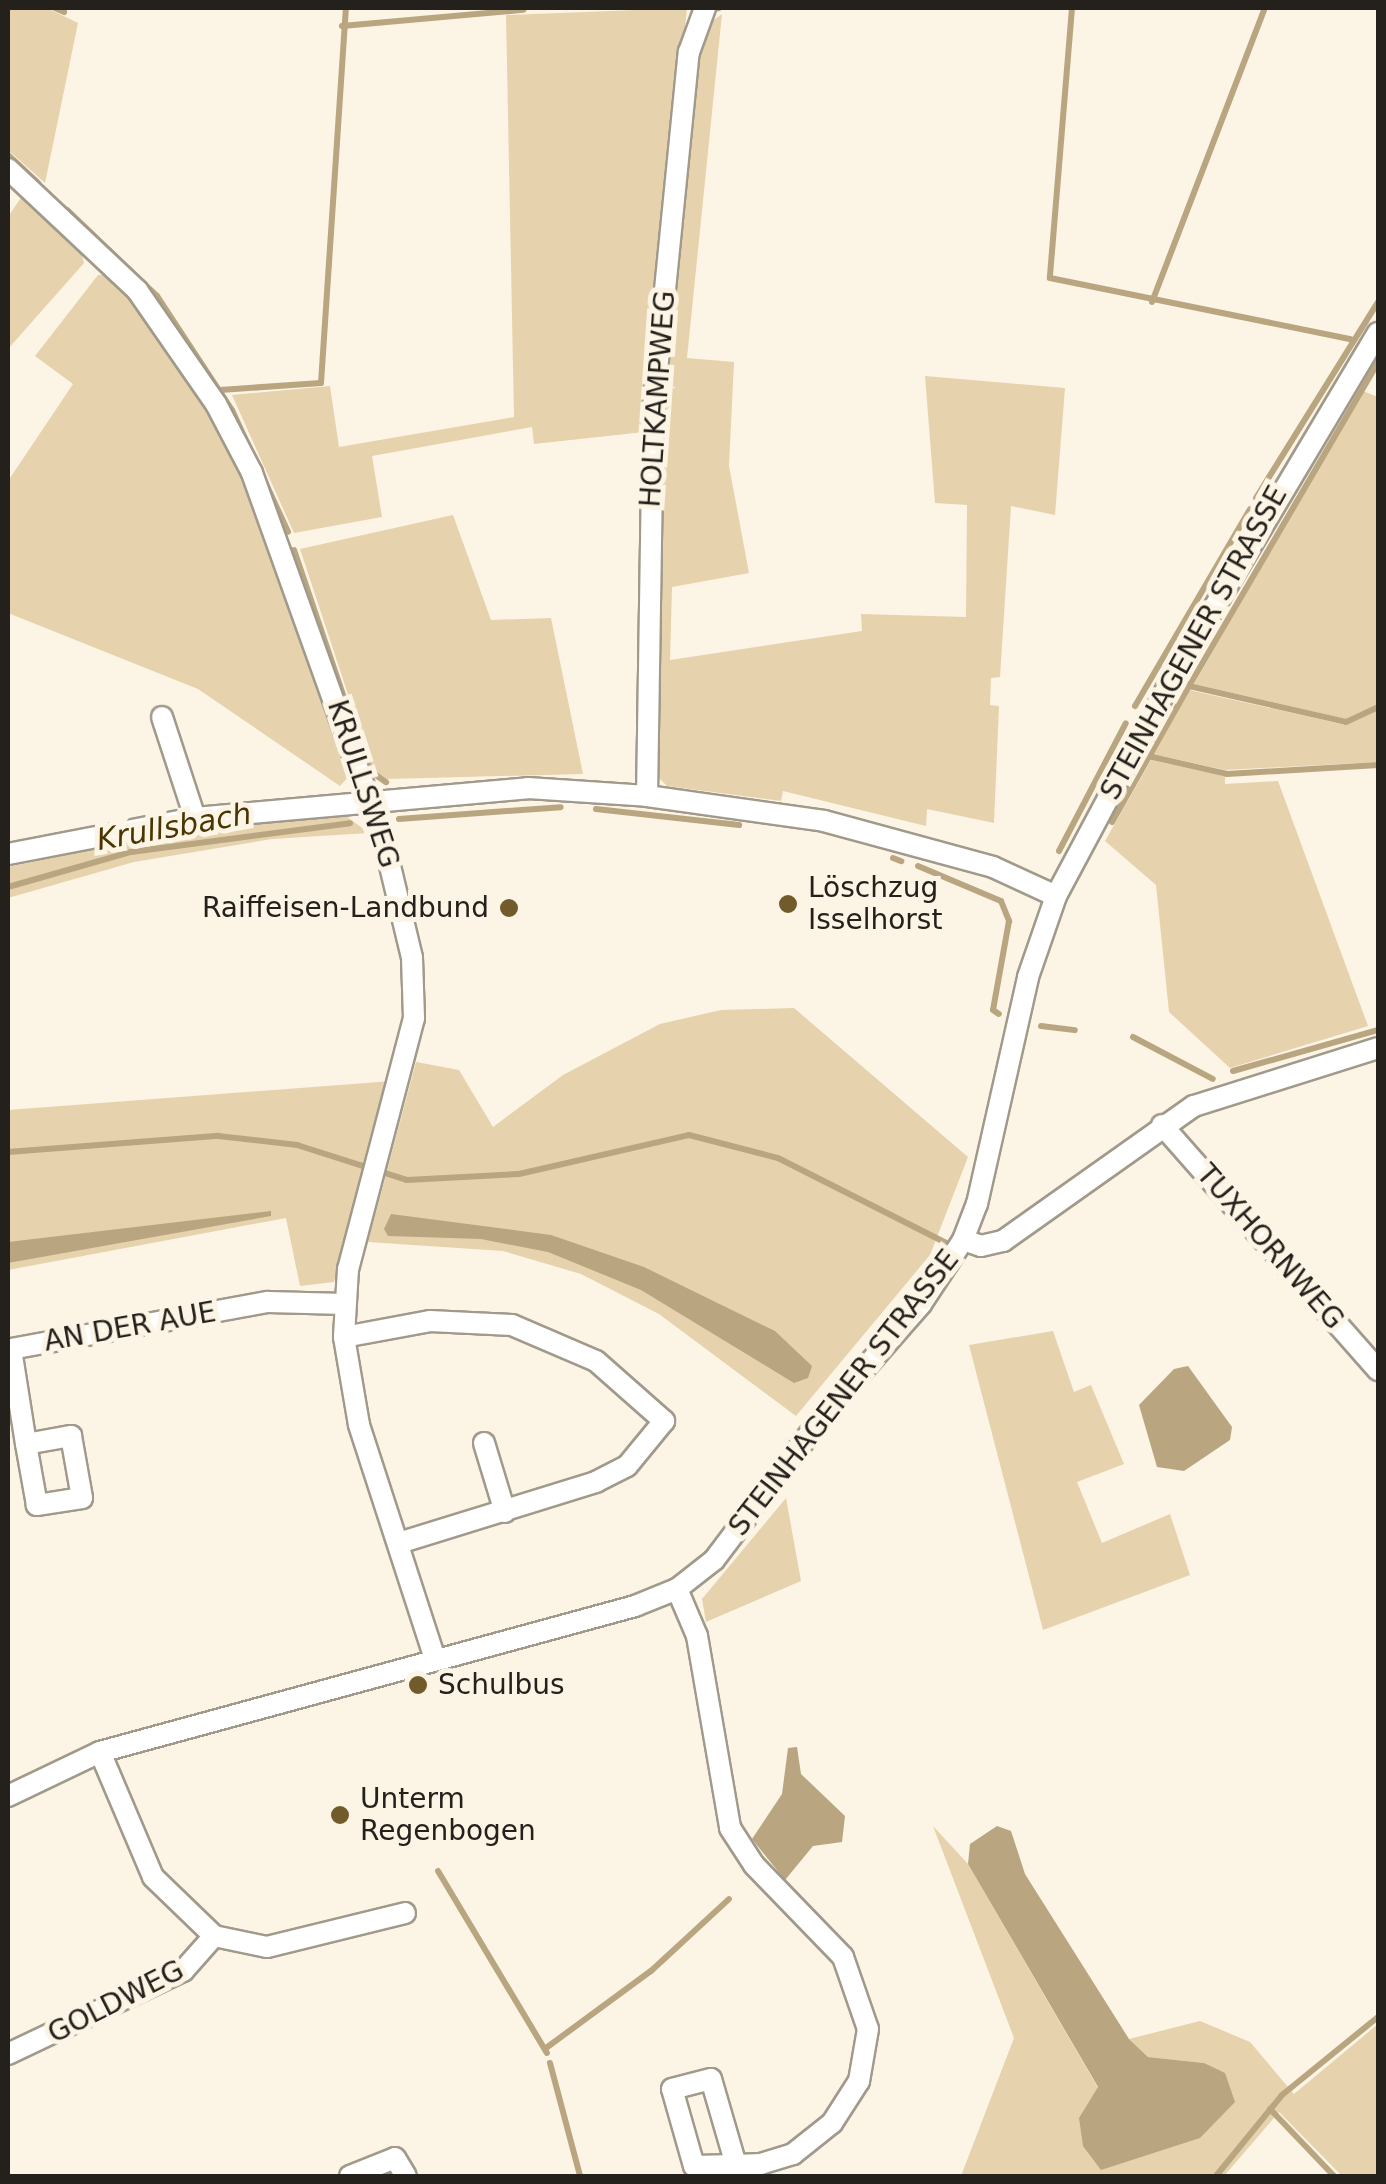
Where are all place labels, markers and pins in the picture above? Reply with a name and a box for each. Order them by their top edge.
place label: Löschzug Isselhorst [808,871,942,937]
place label: Raiffeisen-Landbund [202,891,489,925]
marker: Löschzug Isselhorst [777,893,799,915]
marker: Raiffeisen-Landbund [498,897,520,919]
place label: Schulbus [438,1668,565,1702]
marker: Schulbus [407,1674,429,1696]
place label: Unterm Regenbogen [360,1782,536,1848]
marker: Unterm Regenbogen [329,1804,351,1826]

